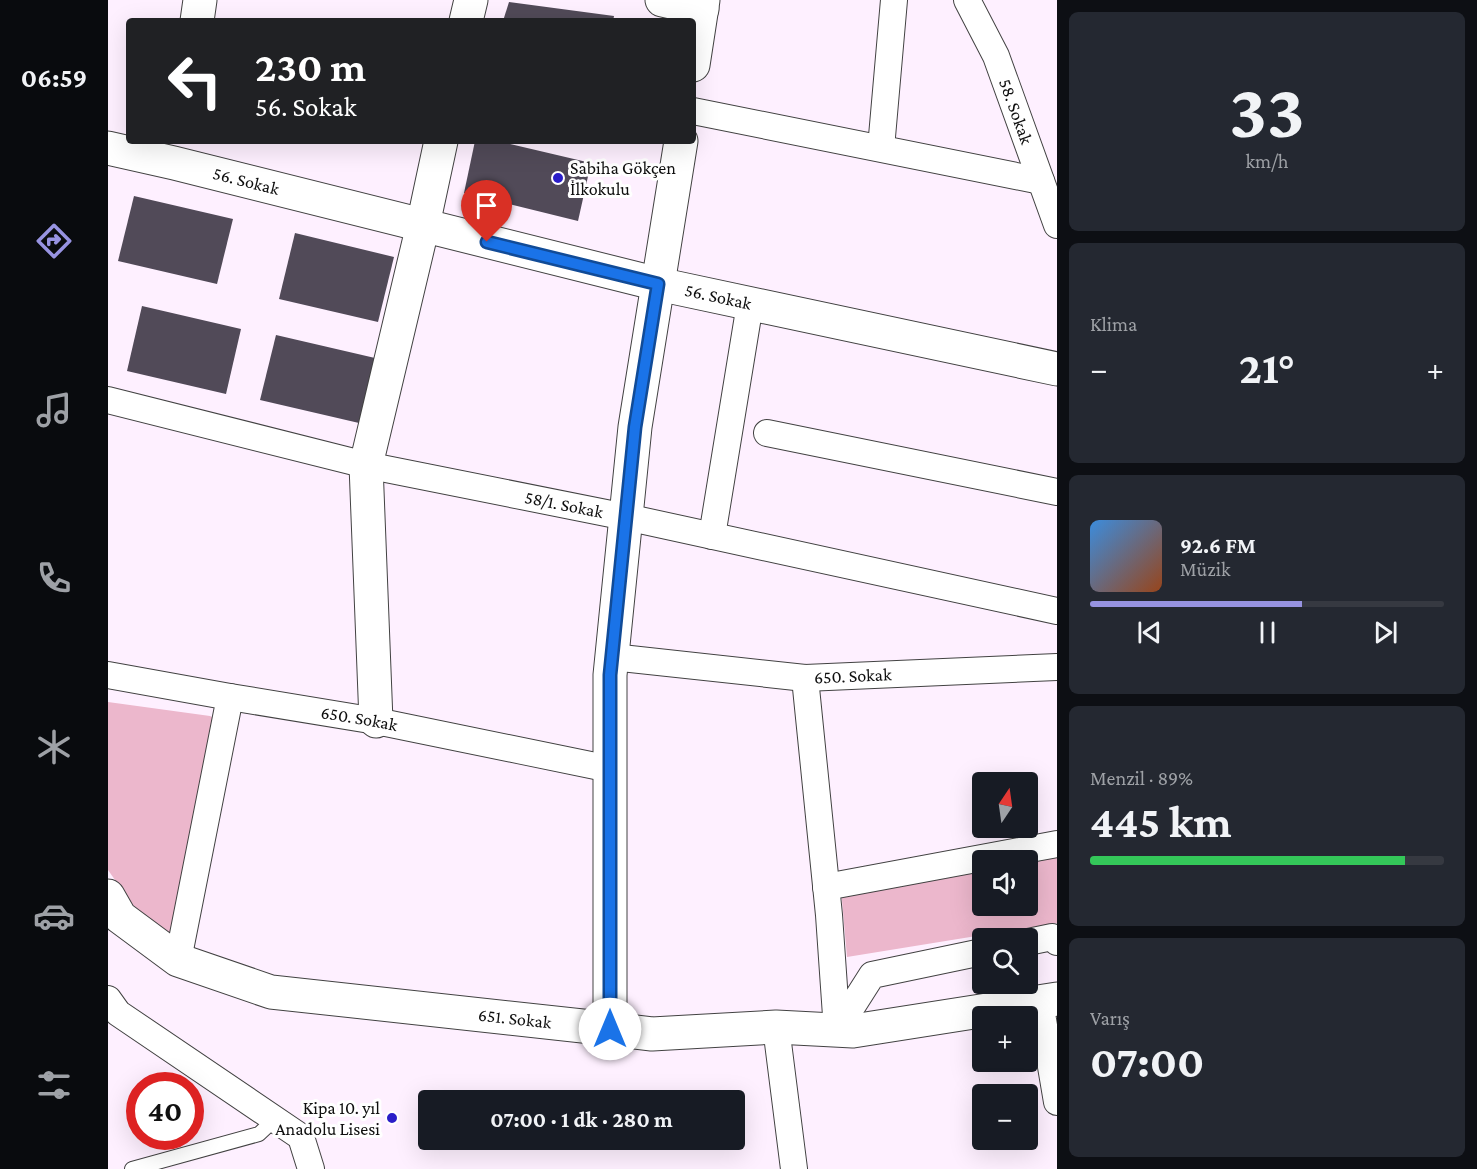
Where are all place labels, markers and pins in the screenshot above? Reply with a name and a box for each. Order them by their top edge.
place label: Sabiha Gökçen İlkokulu [570,158,676,199]
marker: Sabiha Gökçen İlkokulu [551,171,565,185]
pin [461,180,512,242]
place label: Kipa 10. yıl Anadolu Lisesi [275,1098,380,1139]
marker: Kipa 10. yıl Anadolu Lisesi [385,1111,399,1125]

